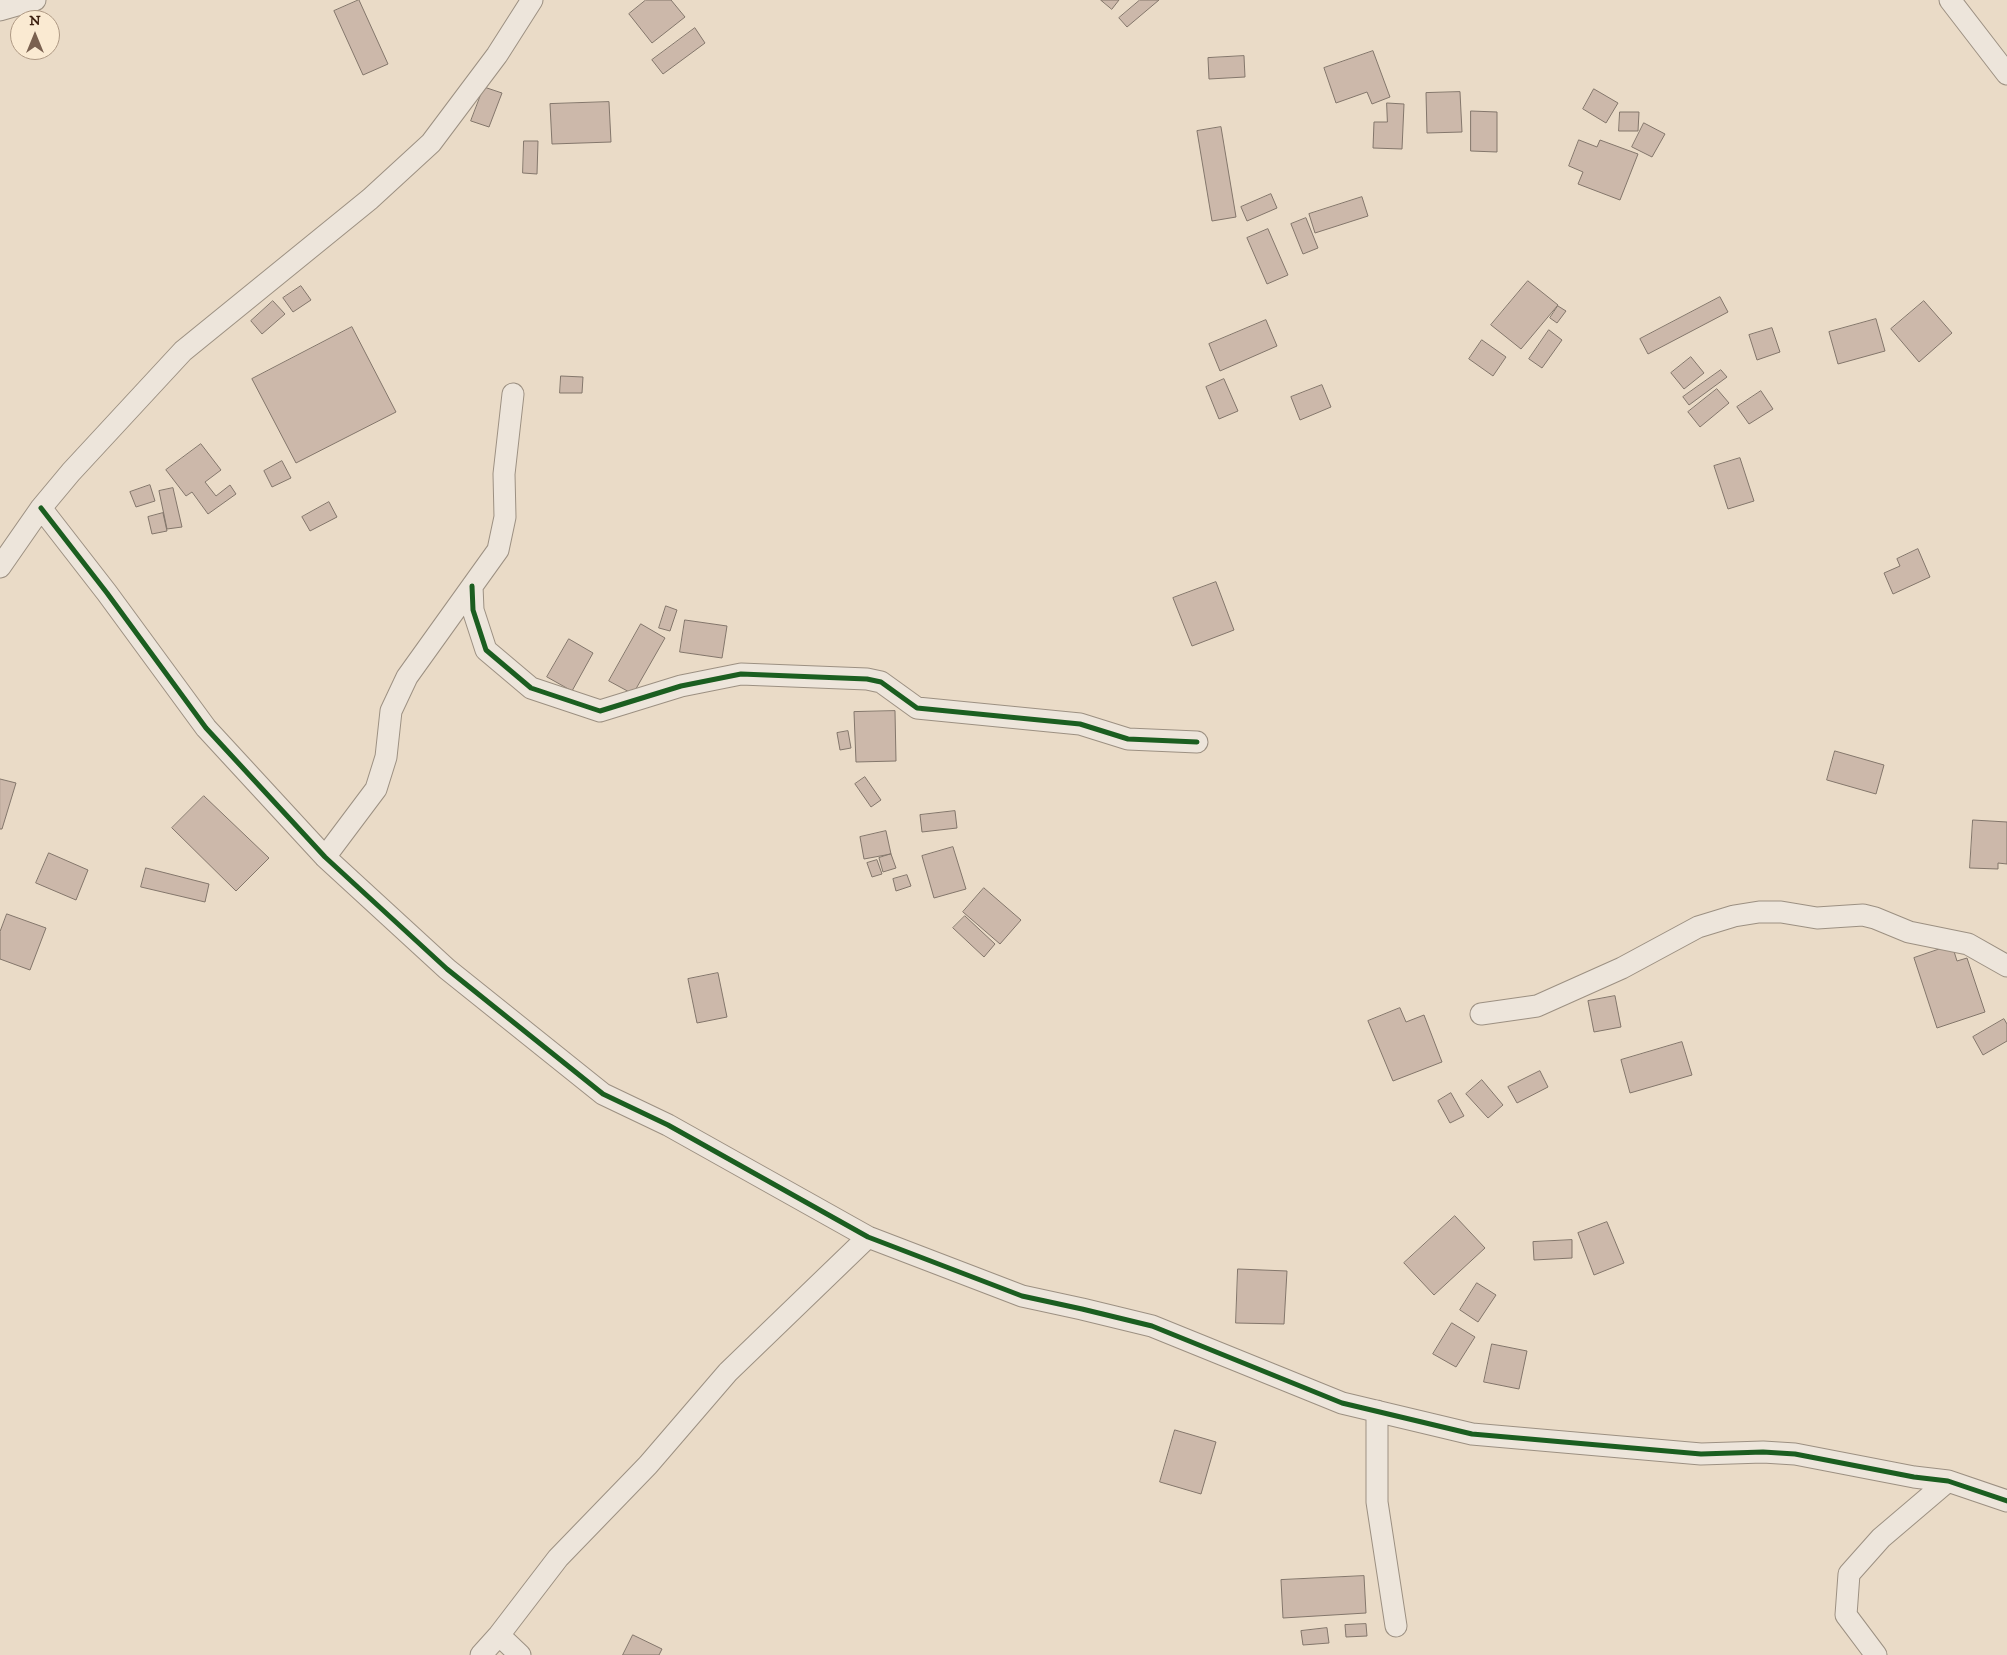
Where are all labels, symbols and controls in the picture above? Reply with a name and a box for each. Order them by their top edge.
north arrow [10,10,60,60]
text: N [29,12,41,30]

